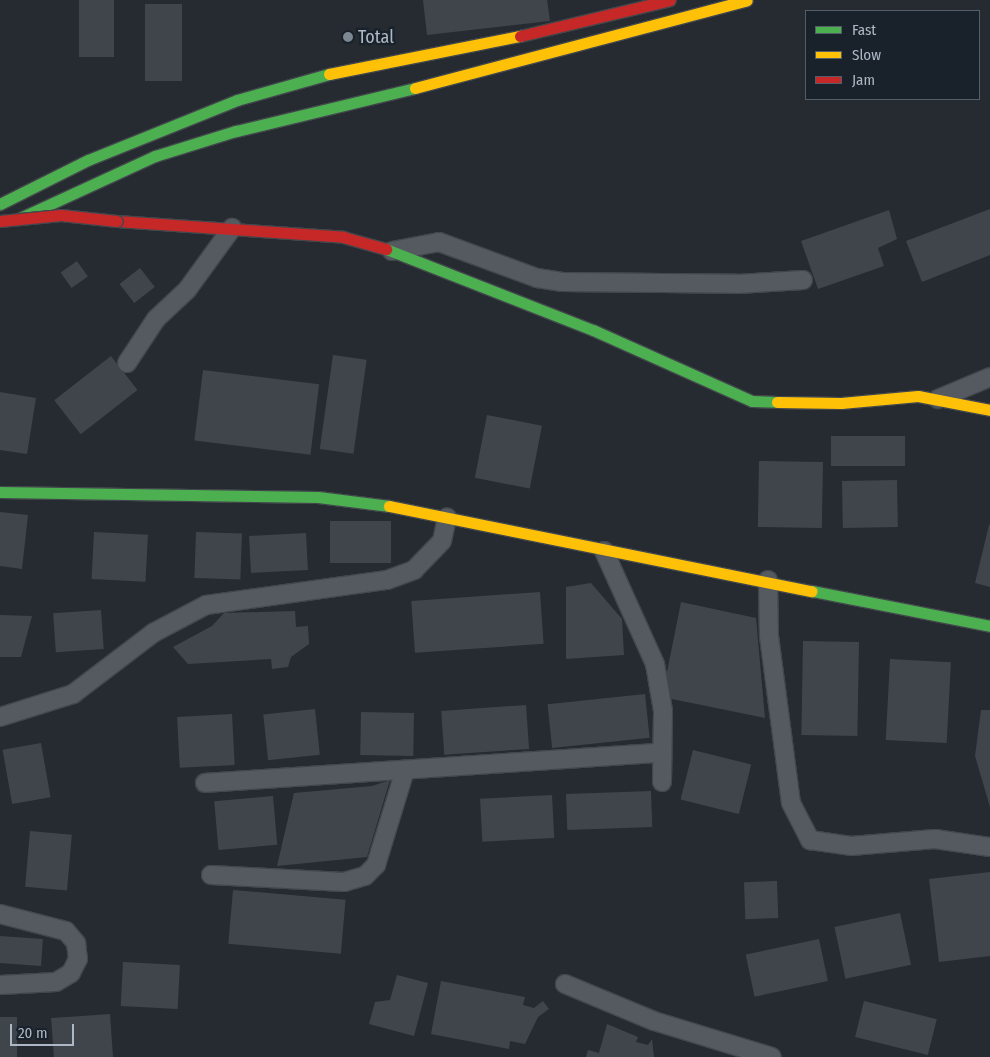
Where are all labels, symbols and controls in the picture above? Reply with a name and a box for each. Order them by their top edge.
legend [805,10,980,100]
text: Fast [852,21,876,39]
place label: Total [358,26,394,48]
marker: Total [342,31,354,43]
text: Slow [852,46,881,64]
text: Jam [852,71,875,89]
scale bar [12,1014,76,1046]
text: 20 m [18,1024,48,1042]

